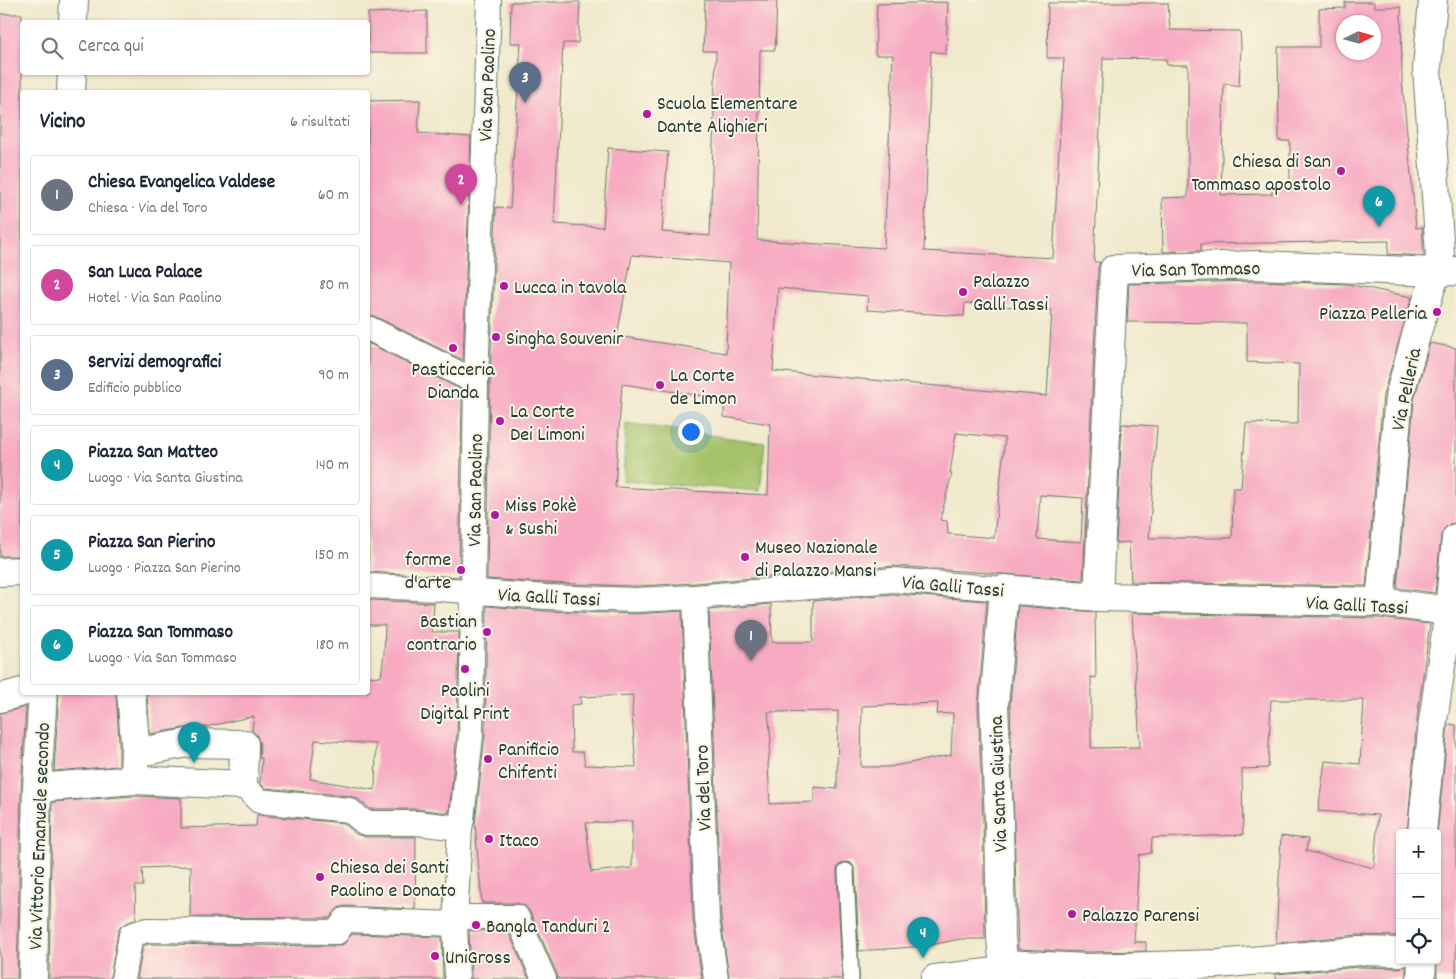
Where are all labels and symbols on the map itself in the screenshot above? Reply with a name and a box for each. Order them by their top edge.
north arrow [1336,15,1381,60]
street label: Via San Paolino [473,28,505,142]
pin: 3 [509,62,541,103]
place label: Scuola Elementare Dante Alighieri [657,91,798,142]
marker: Scuola Elementare Dante Alighieri [641,108,653,120]
place label: Chiesa di San Tommaso apostolo [1191,149,1331,200]
pin: 2 [445,164,477,205]
marker: Chiesa di San Tommaso apostolo [1335,165,1347,177]
pin: 6 [1363,186,1395,227]
street label: Via San Tommaso [1132,256,1261,286]
place label: Palazzo Galli Tassi [973,269,1048,320]
place label: Lucca in tavola [514,275,627,303]
marker: Lucca in tavola [498,280,510,292]
marker: Palazzo Galli Tassi [957,286,969,298]
place label: Piazza Pelleria [1319,301,1428,329]
marker: Piazza Pelleria [1431,306,1443,318]
place label: Singha Souvenir [506,326,624,354]
marker: Singha Souvenir [490,331,502,343]
marker: Pasticceria Dianda [447,342,459,354]
street label: Via Pelleria [1386,345,1430,434]
place label: Pasticceria Dianda [411,357,495,408]
place label: La Corte de Limon [670,363,736,414]
marker: La Corte de Limon [654,379,666,391]
place label: La Corte Dei Limoni [510,399,585,450]
marker: La Corte Dei Limoni [494,415,506,427]
your location [678,419,704,445]
street label: Via San Paolino [462,433,492,547]
place label: Miss Pokè & Sushi [505,493,577,544]
marker: Miss Pokè & Sushi [489,509,501,521]
place label: Museo Nazionale di Palazzo Mansi [755,535,878,586]
place label: forme d'arte [405,547,451,598]
marker: Museo Nazionale di Palazzo Mansi [739,551,751,563]
marker: forme d'arte [455,564,467,576]
street label: Via Galli Tassi [901,570,1005,606]
street label: Via Galli Tassi [497,582,601,616]
street label: Via Galli Tassi [1305,590,1409,624]
place label: Bastian contrario [407,609,477,660]
pin: 1 [735,620,767,661]
marker: Bastian contrario [481,626,493,638]
marker: Paolini Digital Print [459,663,471,675]
place label: Paolini Digital Print [420,678,510,729]
street label: Via Santa Giustina [984,715,1016,853]
street label: Via Vittorio Emanuele secondo [23,722,59,950]
pin: 5 [178,722,210,763]
place label: Panificio Chifenti [498,737,559,788]
street label: Via del Toro [689,744,720,831]
marker: Panificio Chifenti [482,753,494,765]
place label: Itaco [499,828,539,856]
marker: Itaco [483,833,495,845]
place label: Chiesa dei Santi Paolino e Donato [330,855,456,906]
marker: Chiesa dei Santi Paolino e Donato [314,871,326,883]
place label: Palazzo Parensi [1082,903,1200,931]
marker: Palazzo Parensi [1066,908,1078,920]
place label: Bangla Tanduri 2 [486,914,611,942]
pin: 4 [907,917,939,958]
marker: Bangla Tanduri 2 [470,919,482,931]
place label: UniGross [445,945,511,973]
marker: UniGross [429,950,441,962]

